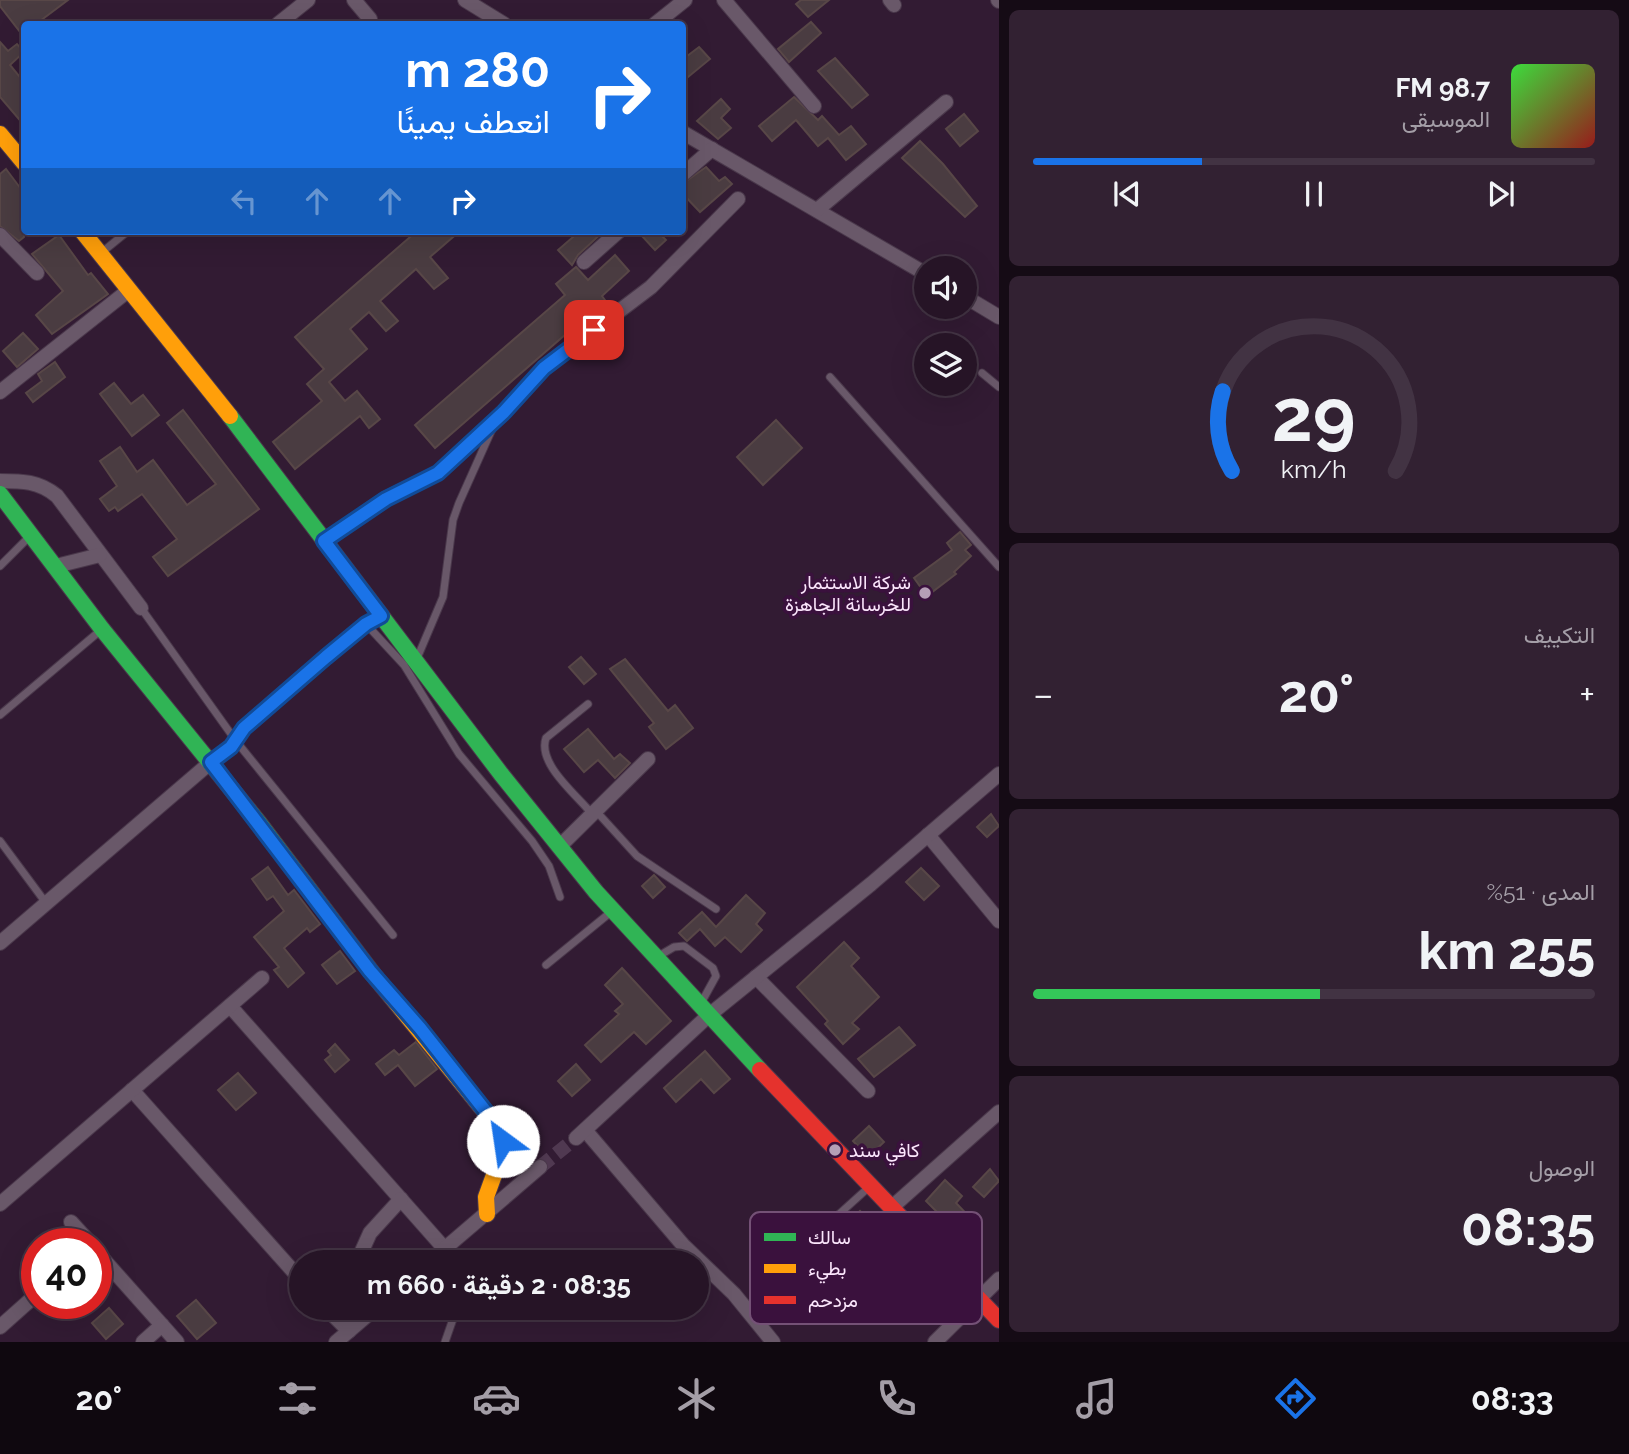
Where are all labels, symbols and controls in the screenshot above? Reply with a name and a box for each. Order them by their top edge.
text: 280 m [405,41,550,98]
icon: right [574,49,665,140]
text: 98.7 FM [1395,73,1490,103]
text: انعطف يمينًا [397,103,550,140]
text: الموسيقى [1402,105,1490,132]
icon: previous [1108,175,1146,213]
icon: pause [1295,175,1333,213]
icon: next [1482,175,1520,213]
icon: left [225,182,263,220]
icon: ahead [298,182,336,220]
icon: ahead [371,182,409,220]
icon: right [444,182,482,220]
map controls [914,256,977,396]
button: sound [914,256,977,319]
pin [564,300,624,360]
icon: arrive [575,311,613,349]
button: layers [914,333,977,396]
text: 29 [1272,373,1356,458]
text: km/h [1281,453,1347,483]
place label: شركة الاستثمار للخرسانة الجاهزة [785,571,911,616]
marker: شركة الاستثمار للخرسانة الجاهزة [917,585,933,601]
text: التكييف [1524,621,1595,648]
text: 20° [1279,663,1354,724]
text: − [1033,672,1053,717]
text: + [1579,672,1595,717]
text: المدى · 51% [1486,878,1595,905]
text: 255 km [1418,920,1595,981]
position arrow [466,1104,540,1178]
place label: كافي سند [849,1139,920,1166]
marker: كافي سند [827,1142,843,1158]
text: الوصول [1529,1154,1595,1181]
text: 08:35 [1461,1196,1595,1257]
legend [750,1212,982,1324]
text: سالك [808,1226,851,1248]
speed limit sign: 40 [21,1228,112,1319]
text: بطيء [808,1257,846,1284]
text: 08:35 · 2 دقيقة · 660 m [367,1270,631,1300]
text: مزدحم [808,1289,858,1313]
icon: filters [273,1374,322,1423]
icon: car [472,1374,521,1423]
icon: climate [672,1374,721,1423]
icon: phone [872,1374,921,1423]
icon: music [1072,1374,1121,1423]
icon: directions [1271,1374,1320,1423]
text: 20° [75,1380,122,1417]
text: 08:33 [1471,1380,1554,1417]

